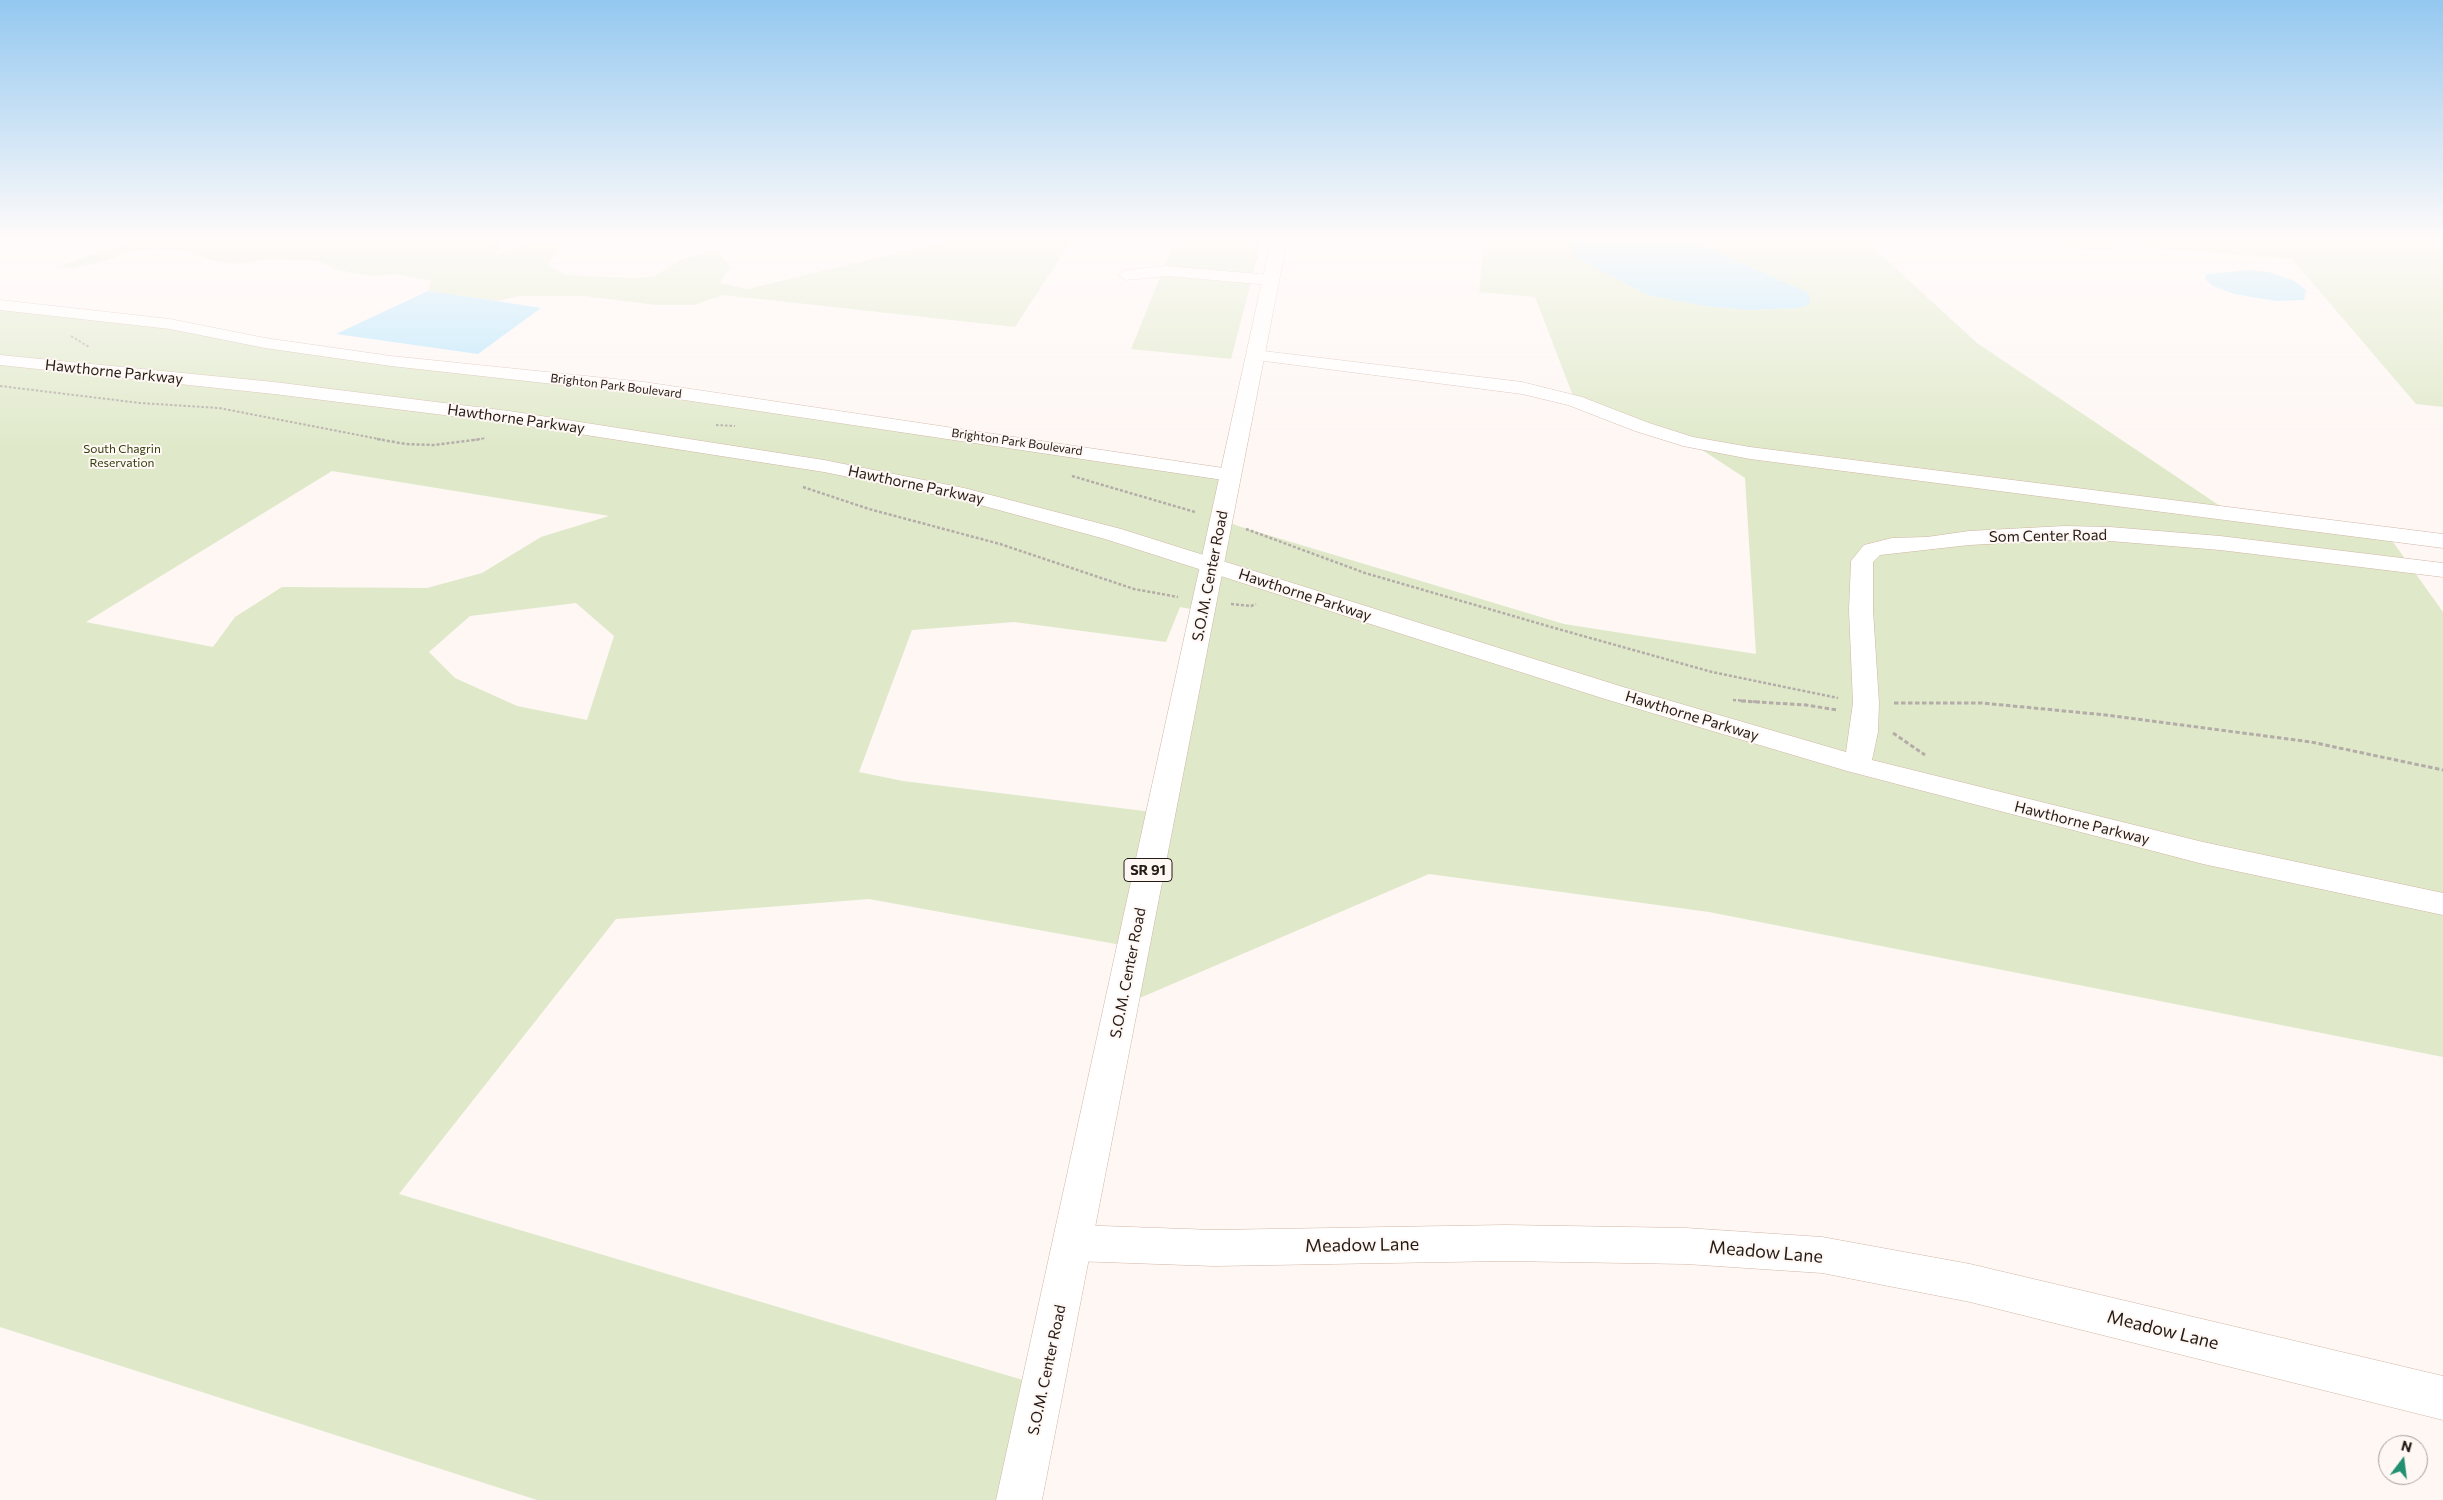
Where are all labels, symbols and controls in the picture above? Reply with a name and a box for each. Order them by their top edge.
street label: Hawthorne Parkway [44,356,184,388]
street label: Brighton Park Boulevard [549,371,683,401]
street label: Hawthorne Parkway [446,400,586,438]
street label: Brighton Park Boulevard [951,426,1083,458]
park label: South Chagrin Reservation [83,442,161,470]
street label: Hawthorne Parkway [846,462,986,508]
street label: S.O.M. Center Road [1189,509,1231,643]
street label: Som Center Road [1989,526,2107,546]
street label: Hawthorne Parkway [1236,565,1374,625]
street label: Hawthorne Parkway [1623,687,1761,745]
street label: Hawthorne Parkway [2013,797,2151,849]
road number: SR 91 [1124,858,1172,882]
street label: S.O.M. Center Road [1107,906,1149,1040]
street label: Meadow Lane [1305,1233,1419,1257]
street label: Meadow Lane [1708,1236,1824,1268]
street label: S.O.M. Center Road [1024,1303,1070,1437]
street label: Meadow Lane [2105,1306,2221,1354]
north arrow [2378,1435,2428,1485]
text: N [2399,1436,2414,1456]

